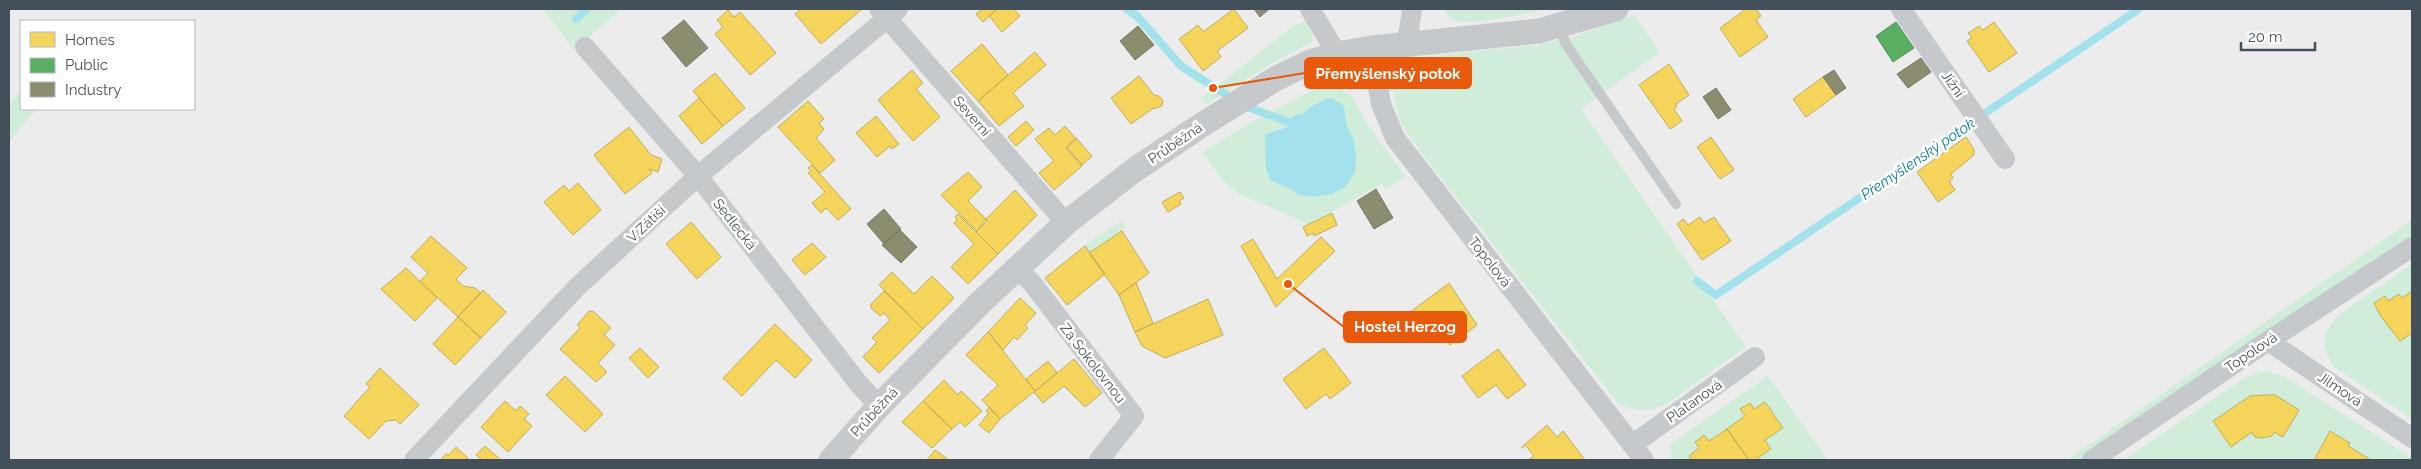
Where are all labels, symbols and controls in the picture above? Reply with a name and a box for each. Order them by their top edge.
legend [20,20,195,110]
scale bar [2241,20,2315,52]
text: 20 m [2248,28,2283,46]
text: Homes [65,31,115,49]
text: Public [65,56,108,74]
callout: Přemyšlenský potok [1305,58,1471,88]
text: Přemyšlenský potok [1316,65,1461,83]
street label: Jižní [1938,68,1968,101]
text: Industry [65,81,121,99]
street label: Severní [950,93,994,140]
water label: Přemyšlenský potok [1857,114,1979,204]
street label: Průběžná [1145,119,1205,167]
street label: Sedlecká [710,195,760,253]
street label: V Zátiší [624,202,669,246]
street label: Topolová [1466,234,1514,290]
callout: Hostel Herzog [1344,312,1466,342]
text: Hostel Herzog [1354,318,1456,336]
street label: Za Sokolovnou [1057,320,1129,406]
street label: Topolová [2222,329,2280,375]
street label: Jilmová [2315,369,2365,409]
street label: Platanová [1663,376,1725,426]
street label: Průběžná [847,384,901,440]

